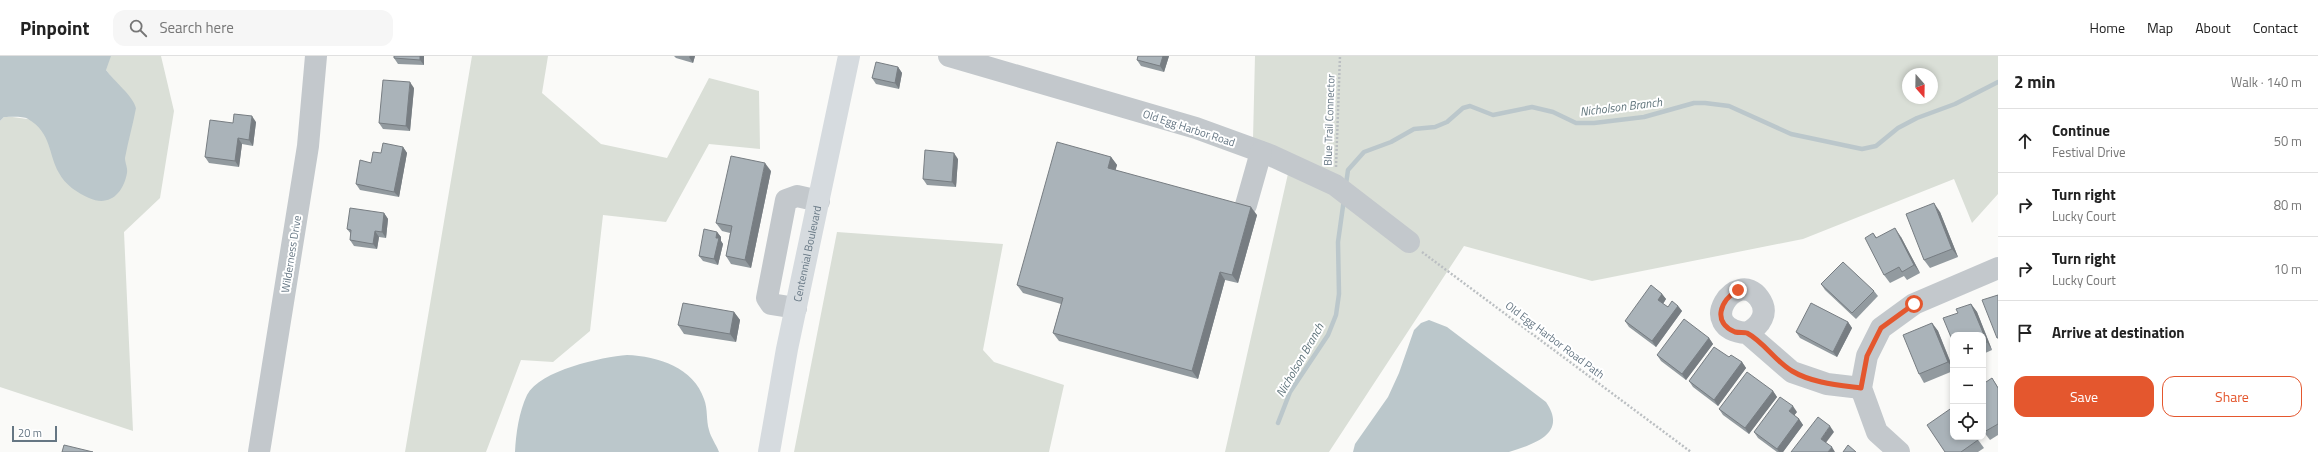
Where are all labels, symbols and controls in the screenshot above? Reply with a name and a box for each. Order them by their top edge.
search box [113,10,393,46]
text: Pinpoint [20,13,89,42]
text: Search here [159,16,234,39]
icon: search [127,17,149,39]
text: Home [2090,17,2125,38]
text: Map [2147,17,2173,38]
text: About [2195,17,2231,38]
text: Contact [2253,17,2298,38]
north arrow [1902,68,1938,104]
text: 2 min [2014,69,2055,95]
text: Walk · 140 m [2231,72,2302,92]
street label: Blue Trail Connector [1319,74,1339,166]
water label: Nicholson Branch [1579,92,1664,121]
street label: Old Egg Harbor Road [1141,106,1237,151]
text: Continue [2052,119,2110,142]
icon: ahead [2014,130,2036,152]
text: 50 m [2274,131,2302,151]
text: Festival Drive [2052,142,2126,162]
text: Turn right [2052,183,2116,206]
icon: right [2014,194,2036,216]
text: 80 m [2274,195,2302,215]
street label: Centennial Boulevard [789,204,825,303]
text: Lucky Court [2052,206,2116,226]
street label: Wilderness Drive [277,214,305,294]
text: Turn right [2052,247,2116,270]
icon: right [2014,258,2036,280]
text: 10 m [2274,259,2302,279]
text: Lucky Court [2052,270,2116,290]
route end [1729,281,1747,299]
route start [1905,295,1923,313]
street label: Old Egg Harbor Road Path [1502,297,1608,383]
water label: Nicholson Branch [1271,318,1329,400]
text: Arrive at destination [2052,321,2185,344]
icon: arrive [2014,322,2036,344]
map controls [1950,332,1986,440]
button: + [1950,332,1986,368]
button: − [1950,368,1986,404]
button: Save [2014,376,2154,417]
button: Share [2162,376,2302,417]
button: locate [1950,404,1986,440]
scale bar [12,424,57,443]
text: 20 m [18,425,42,441]

